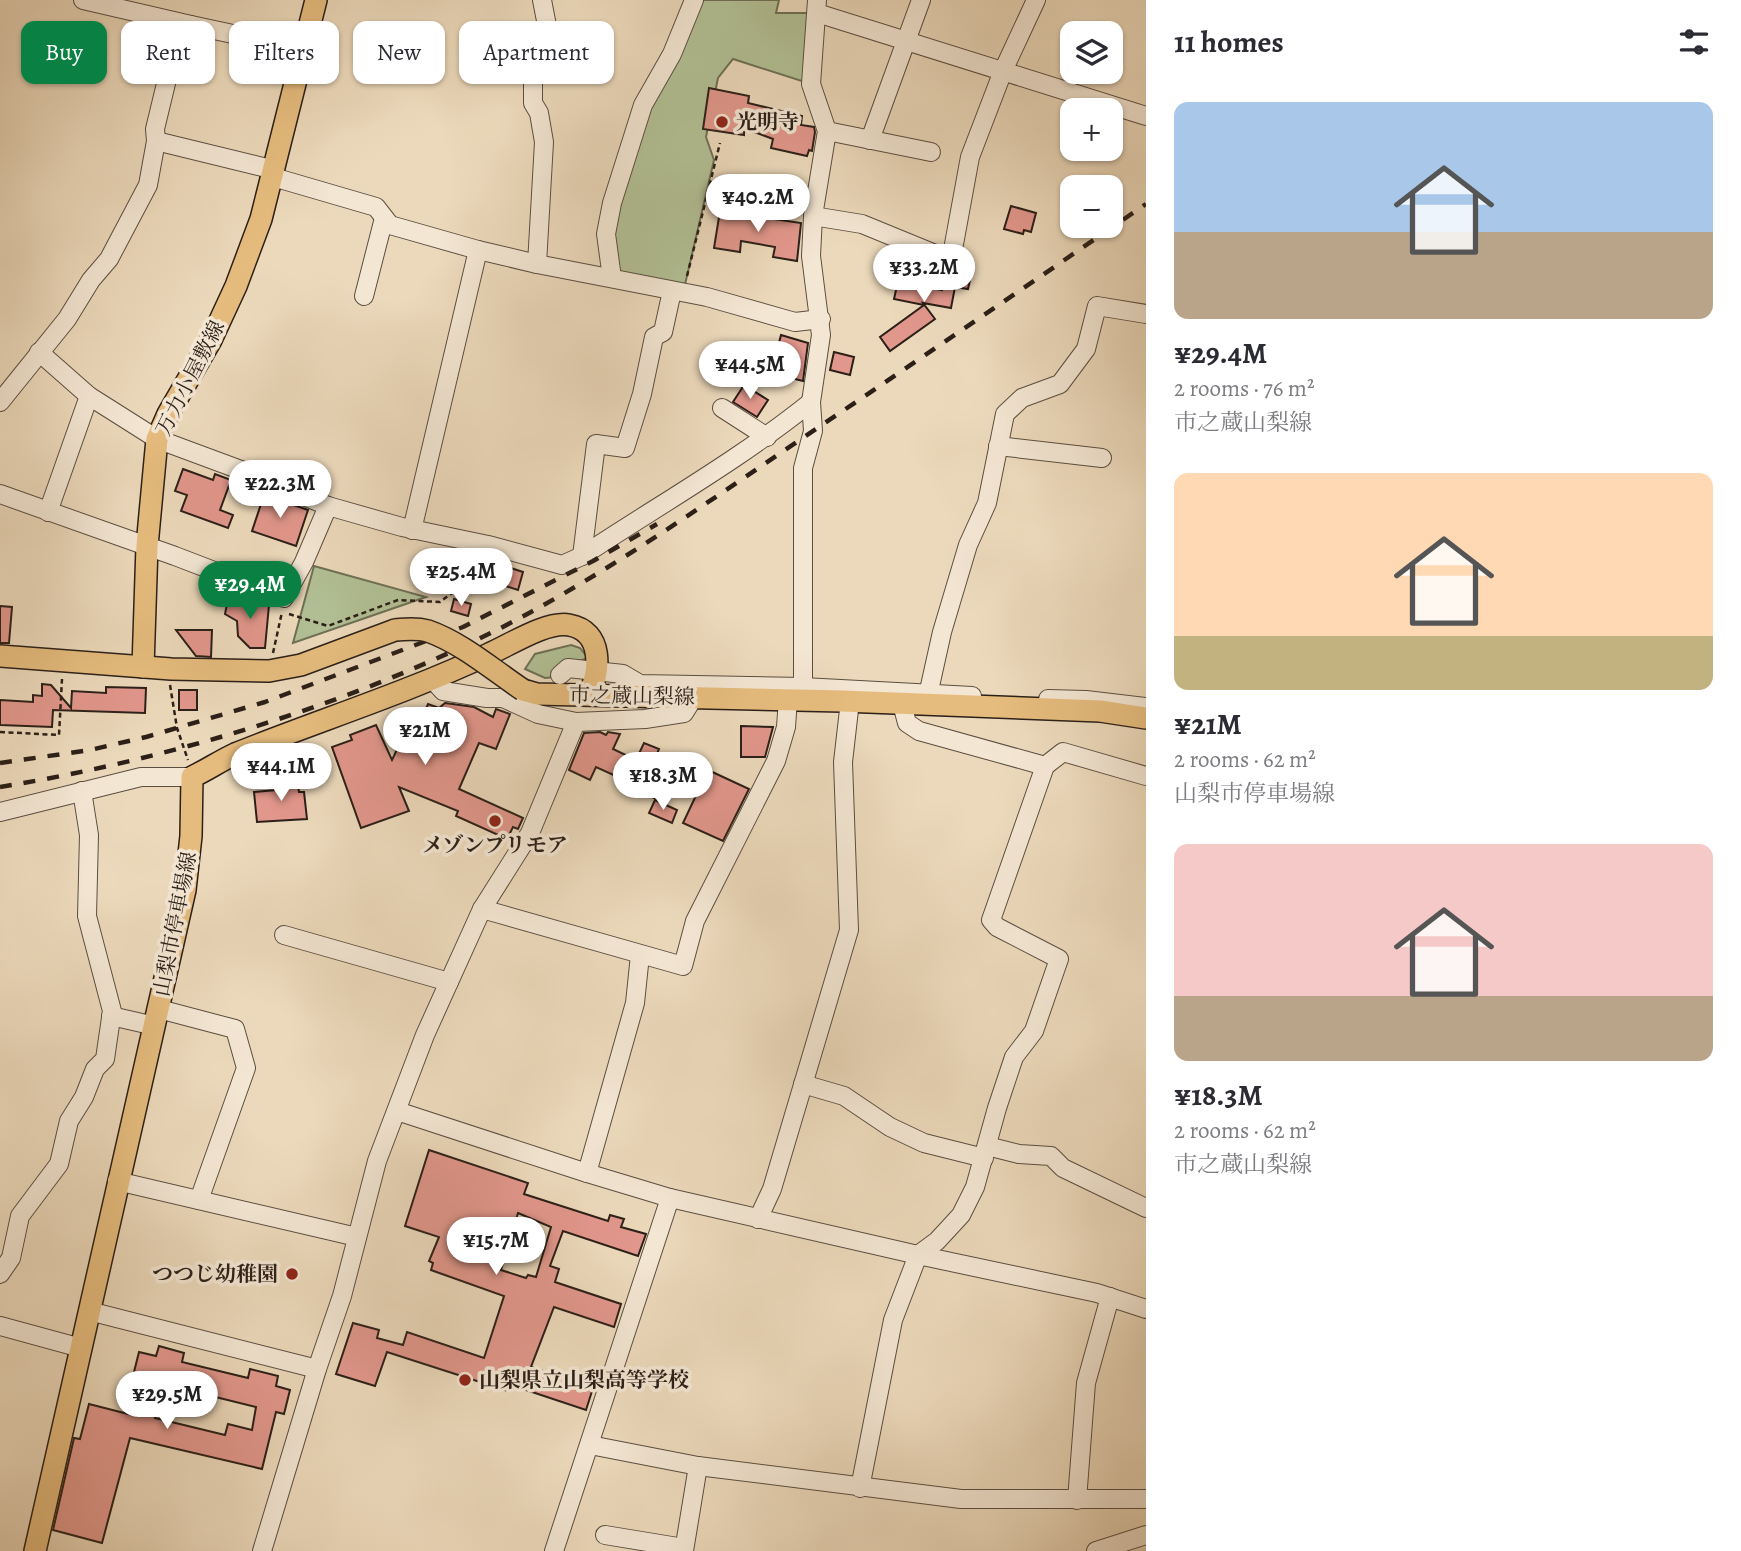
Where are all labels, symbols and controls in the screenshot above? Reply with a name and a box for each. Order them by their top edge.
chip: Buy [21,21,107,84]
chip: Rent [121,21,215,84]
chip: Filters [229,21,339,84]
chip: New [353,21,445,84]
chip: Apartment [459,21,614,84]
map controls [1060,21,1123,238]
button: layers [1060,21,1123,84]
text: 11 homes [1174,22,1284,62]
icon: filters [1675,23,1713,61]
button: + [1060,98,1123,161]
place label: 光明寺 [736,108,799,136]
marker: 光明寺 [714,114,730,130]
icon: home [1381,147,1507,273]
pin: ¥40.2M [701,174,815,234]
button: − [1060,175,1123,238]
text: ¥40.2M [722,181,794,212]
pin: ¥33.2M [867,244,981,304]
text: ¥33.2M [889,251,959,282]
street label: 万力小屋敷線 [149,316,231,440]
text: ¥29.4M [1174,333,1267,373]
pin: ¥44.5M [693,342,807,401]
text: ¥44.5M [715,348,785,379]
text: 2 rooms · 76 m² [1174,373,1315,404]
text: 市之蔵山梨線 [1174,407,1312,438]
pin: ¥22.3M [223,461,337,520]
text: ¥22.3M [245,467,315,498]
icon: home [1381,518,1507,644]
pin: ¥25.4M [404,548,518,608]
text: ¥25.4M [426,555,496,586]
pin: ¥29.4M [193,562,307,621]
text: ¥29.4M [214,568,286,599]
street label: 市之蔵山梨線 [569,681,695,711]
text: ¥21M [1174,704,1242,744]
pin: ¥21M [384,708,466,767]
text: ¥21M [399,714,451,745]
pin: ¥44.1M [224,744,338,803]
text: 2 rooms · 62 m² [1174,744,1316,775]
text: ¥44.1M [247,750,315,781]
pin: ¥18.3M [606,752,720,812]
text: ¥18.3M [629,759,697,790]
text: 山梨市停車場線 [1174,778,1335,809]
marker: メゾンプリモア [487,813,503,829]
place label: メゾンプリモア [422,831,568,859]
street label: 山梨市停車場線 [147,849,203,999]
icon: home [1381,889,1507,1015]
text: ¥18.3M [1174,1075,1263,1115]
text: 2 rooms · 62 m² [1174,1115,1316,1146]
text: 市之蔵山梨線 [1174,1149,1312,1180]
pin: ¥15.7M [439,1218,553,1277]
text: ¥15.7M [463,1224,529,1255]
place label: つつじ幼稚園 [152,1260,278,1288]
marker: つつじ幼稚園 [284,1266,300,1282]
place label: 山梨県立山梨高等学校 [479,1366,689,1394]
pin: ¥29.5M [110,1372,224,1431]
marker: 山梨県立山梨高等学校 [457,1372,473,1388]
text: ¥29.5M [132,1378,202,1409]

